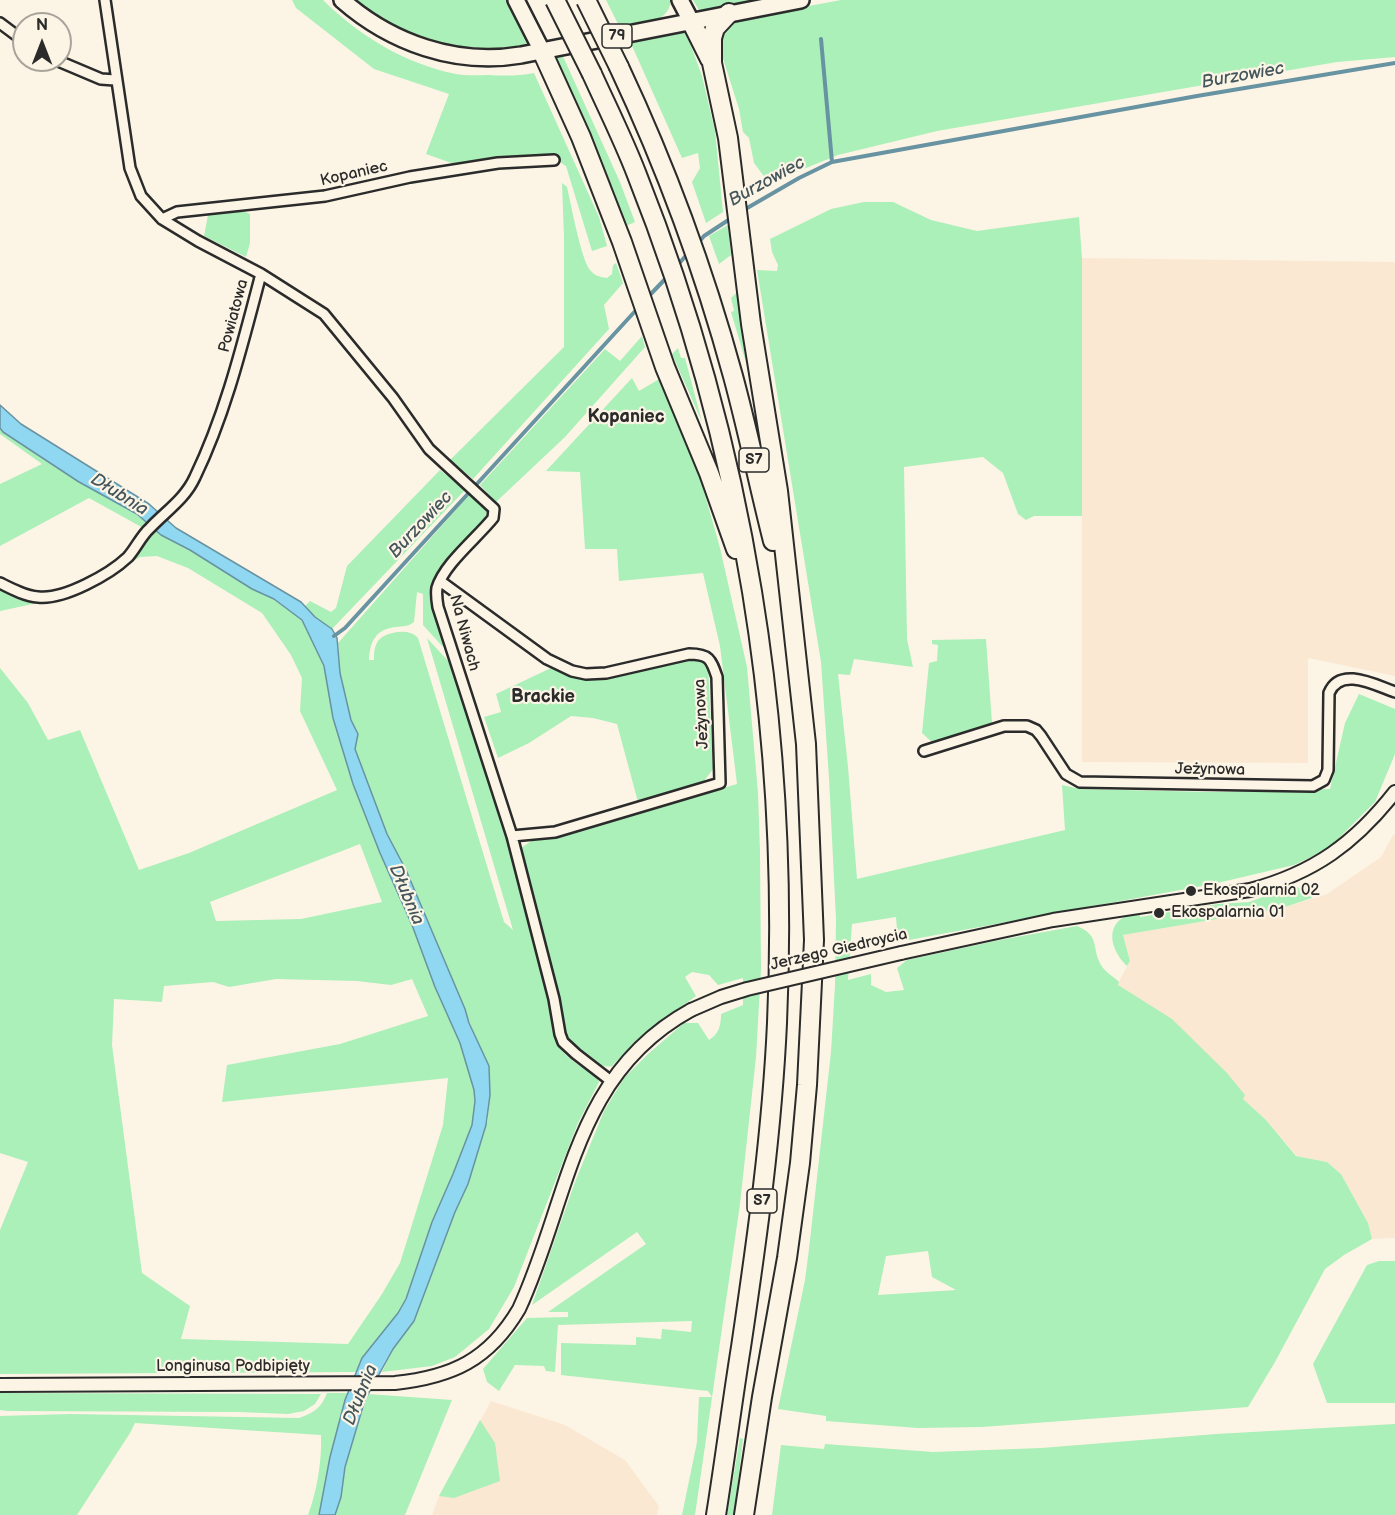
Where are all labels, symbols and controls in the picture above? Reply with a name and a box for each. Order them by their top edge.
north arrow [12,12,72,72]
text: N [36,16,48,35]
road number: 79 [602,24,632,48]
water label: Burzowiec [1200,58,1286,94]
water label: Burzowiec [725,152,809,212]
street label: Kopaniec [319,157,389,191]
street label: Powiatowa [215,277,253,355]
district label: Kopaniec [587,406,665,428]
road number: S7 [739,448,769,472]
water label: Dłubnia [86,469,152,521]
water label: Burzowiec [385,487,457,563]
street label: Na Niwach [445,593,483,673]
street label: Jeżynowa [691,678,713,750]
district label: Brackie [511,686,575,708]
street label: Jeżynowa [1175,760,1245,780]
water label: Dłubnia [384,862,428,928]
place label: Ekospalarnia 02 [1203,881,1320,901]
marker: Ekospalarnia 02 [1184,884,1198,898]
place label: Ekospalarnia 01 [1171,903,1284,923]
marker: Ekospalarnia 01 [1152,906,1166,920]
street label: Jerzego Giedroycia [769,925,909,975]
road number: S7 [747,1189,777,1213]
street label: Longinusa Podbipięty [156,1357,310,1377]
water label: Dłubnia [339,1362,383,1428]

